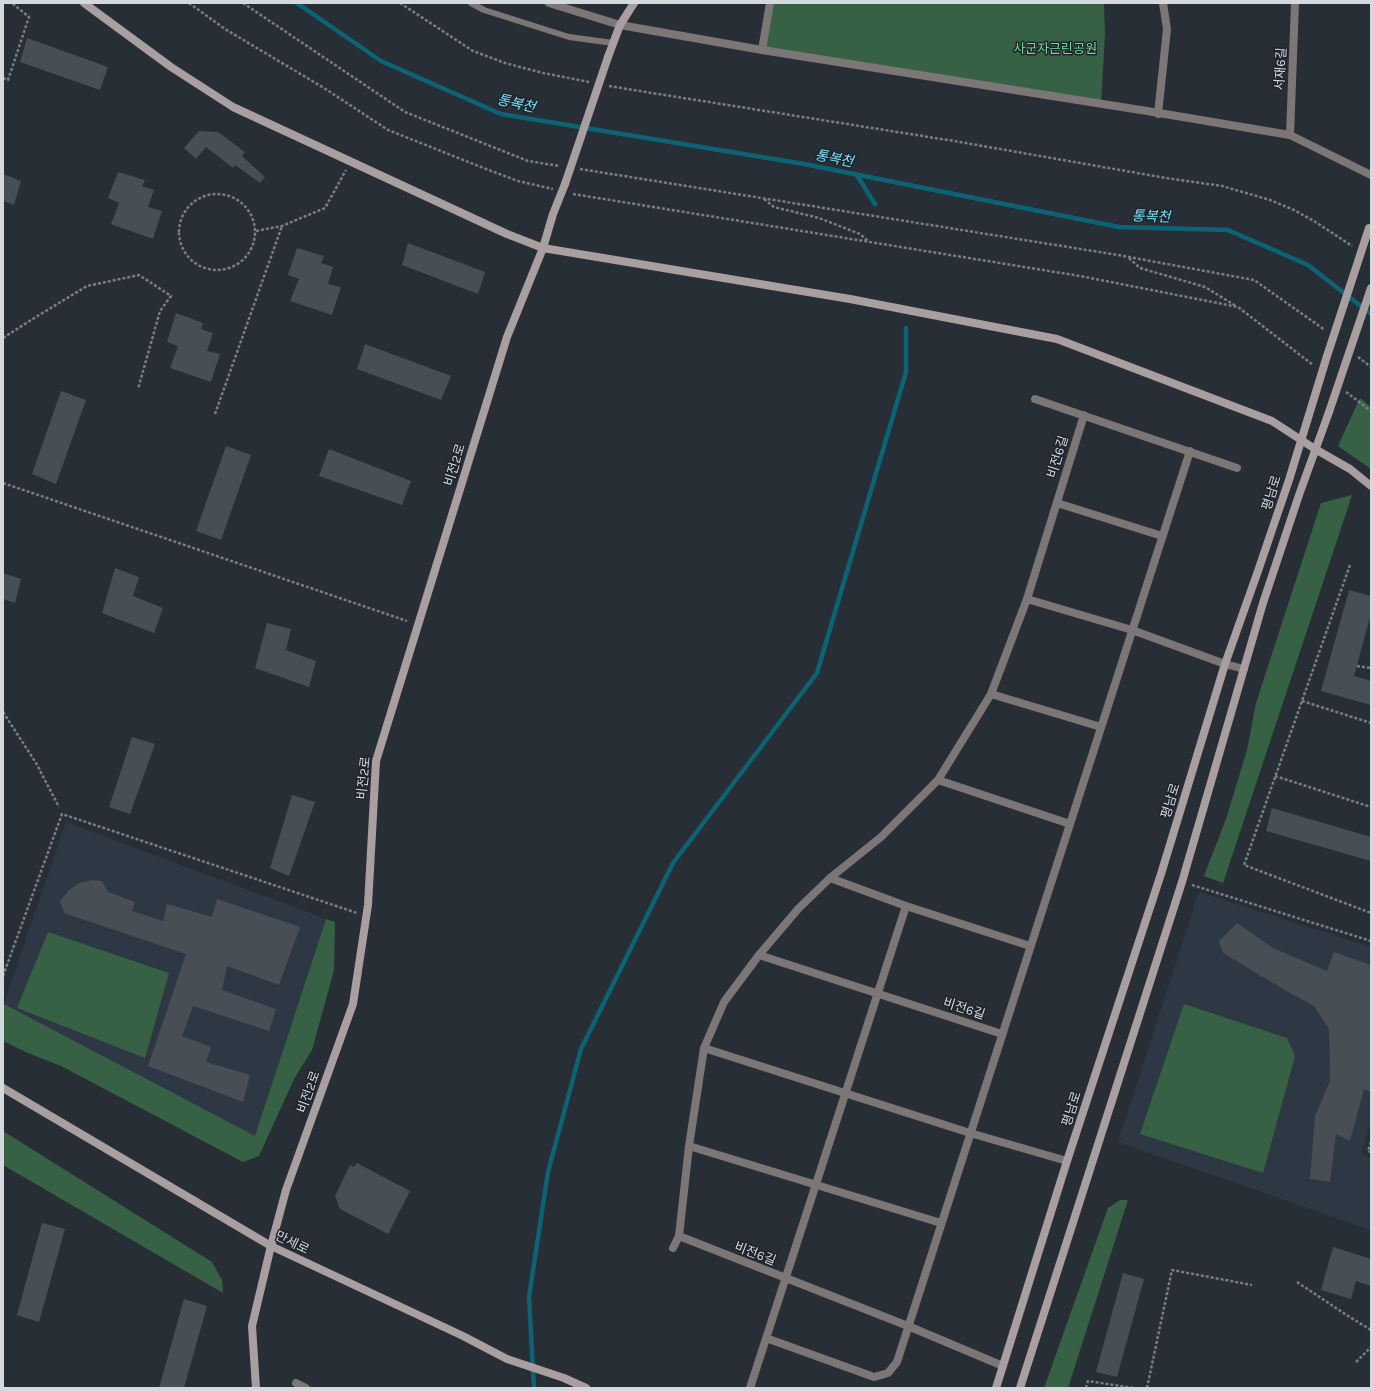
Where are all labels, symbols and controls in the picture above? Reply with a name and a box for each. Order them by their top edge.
park label: 사군자근린공원 [1013,41,1097,57]
street label: 서재6길 [1272,47,1290,91]
water label: 통복천 [495,91,537,117]
water label: 통복천 [813,147,855,171]
water label: 통복천 [1131,208,1171,226]
street label: 비전6길 [1044,434,1072,480]
street label: 비전2로 [441,442,469,488]
street label: 평남로 [1259,474,1285,512]
street label: 비전2로 [354,756,374,800]
street label: 평남로 [1158,782,1184,820]
street label: 비전6길 [941,995,987,1023]
street label: 비전2로 [294,1069,324,1115]
street label: 평남로 [1059,1090,1085,1128]
street label: 만세로 [272,1228,312,1258]
street label: 비전6길 [732,1239,778,1269]

